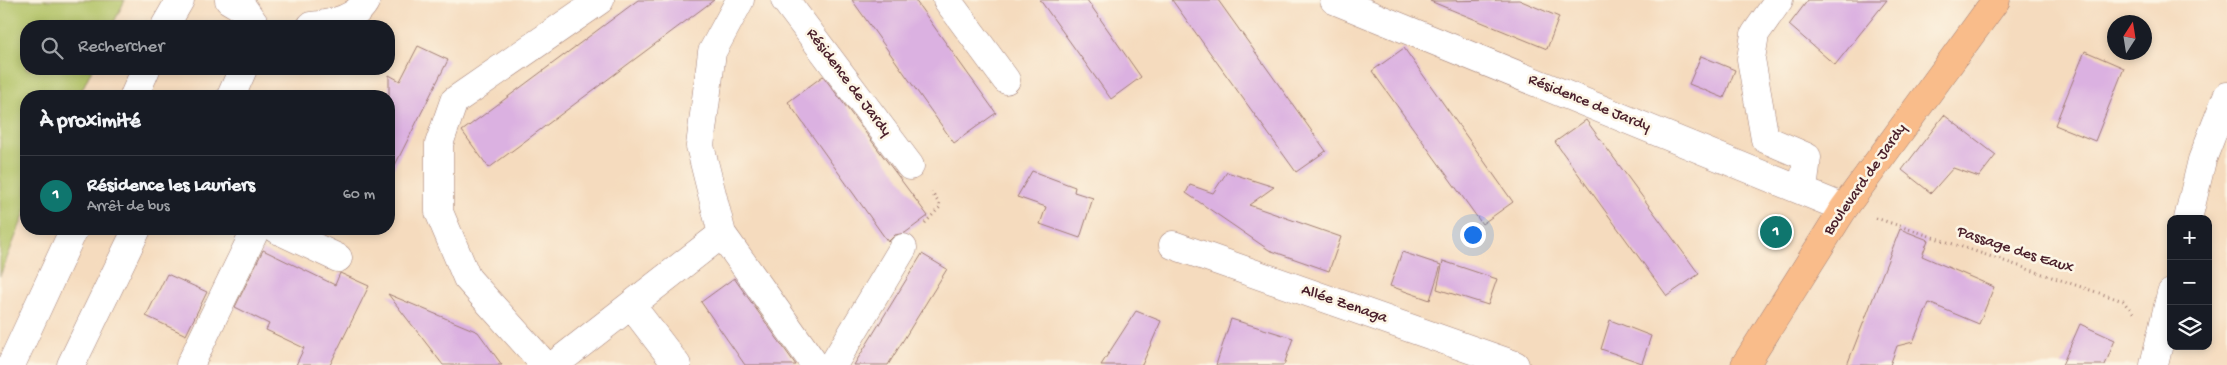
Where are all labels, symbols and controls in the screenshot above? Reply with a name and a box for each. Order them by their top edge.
north arrow [2107,15,2152,60]
search box [20,20,395,75]
street label: Résidence de Jardy [801,25,895,141]
icon: search [38,34,66,62]
text: Rechercher [78,36,164,59]
street label: Résidence de Jardy [1525,71,1653,137]
text: À proximité [40,110,141,135]
street label: Boulevard de Jardy [1820,120,1912,240]
text: Résidence les Lauriers [87,175,255,198]
text: 1 [53,186,59,205]
text: 60 m [343,186,375,205]
text: Arrêt de bus [87,198,170,217]
pin: 1 [1760,213,1792,251]
map controls [2167,215,2212,350]
button: + [2167,215,2212,260]
your location [1460,222,1486,248]
street label: Passage des Eaux [1953,223,2076,279]
button: − [2167,260,2212,305]
street label: Allée Zenaga [1298,281,1391,329]
button: layers [2167,305,2212,350]

